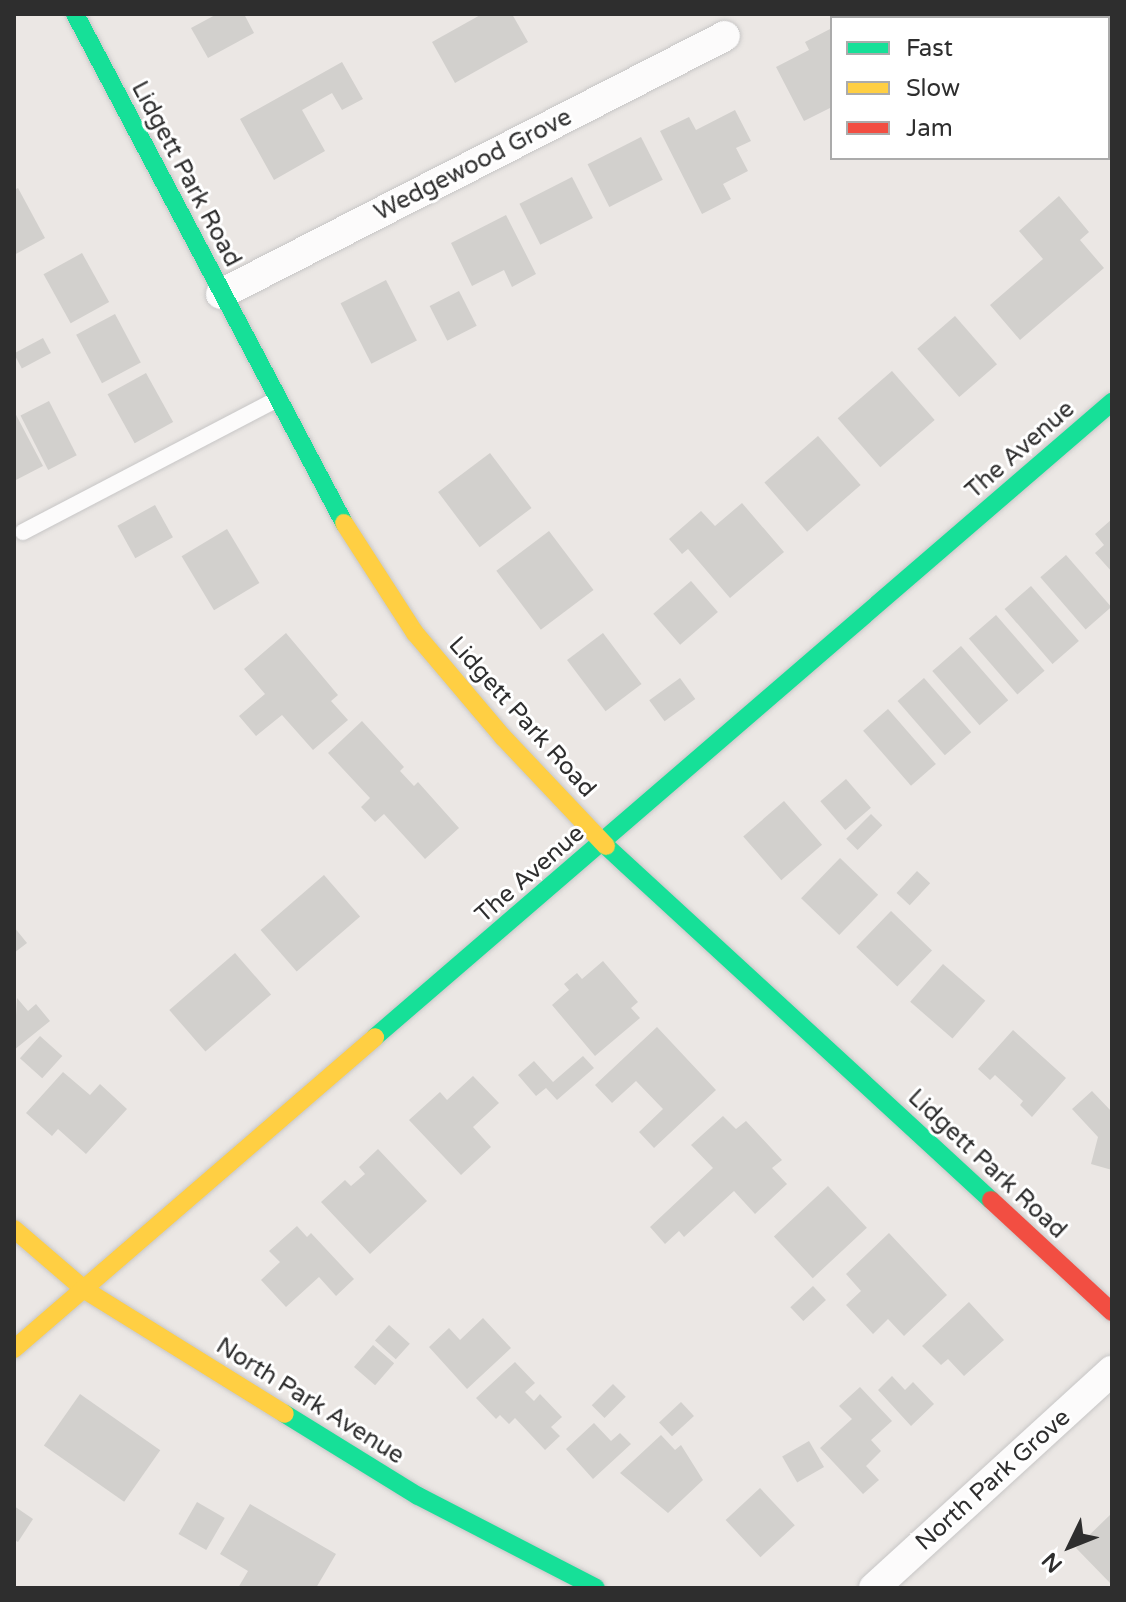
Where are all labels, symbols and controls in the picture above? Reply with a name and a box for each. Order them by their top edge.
legend [830,16,1110,160]
text: Fast [906,34,953,63]
text: Slow [906,74,960,103]
street label: Lidgett Park Road [125,76,247,272]
street label: Wedgewood Grove [370,103,576,227]
text: Jam [906,114,953,143]
street label: The Avenue [960,395,1080,505]
street label: Lidgett Park Road [442,631,602,803]
street label: The Avenue [470,819,590,929]
street label: Lidgett Park Road [902,1083,1072,1245]
street label: North Park Avenue [211,1332,409,1470]
street label: North Park Grove [910,1403,1076,1557]
north arrow [1030,1506,1110,1586]
text: N [1037,1547,1068,1578]

